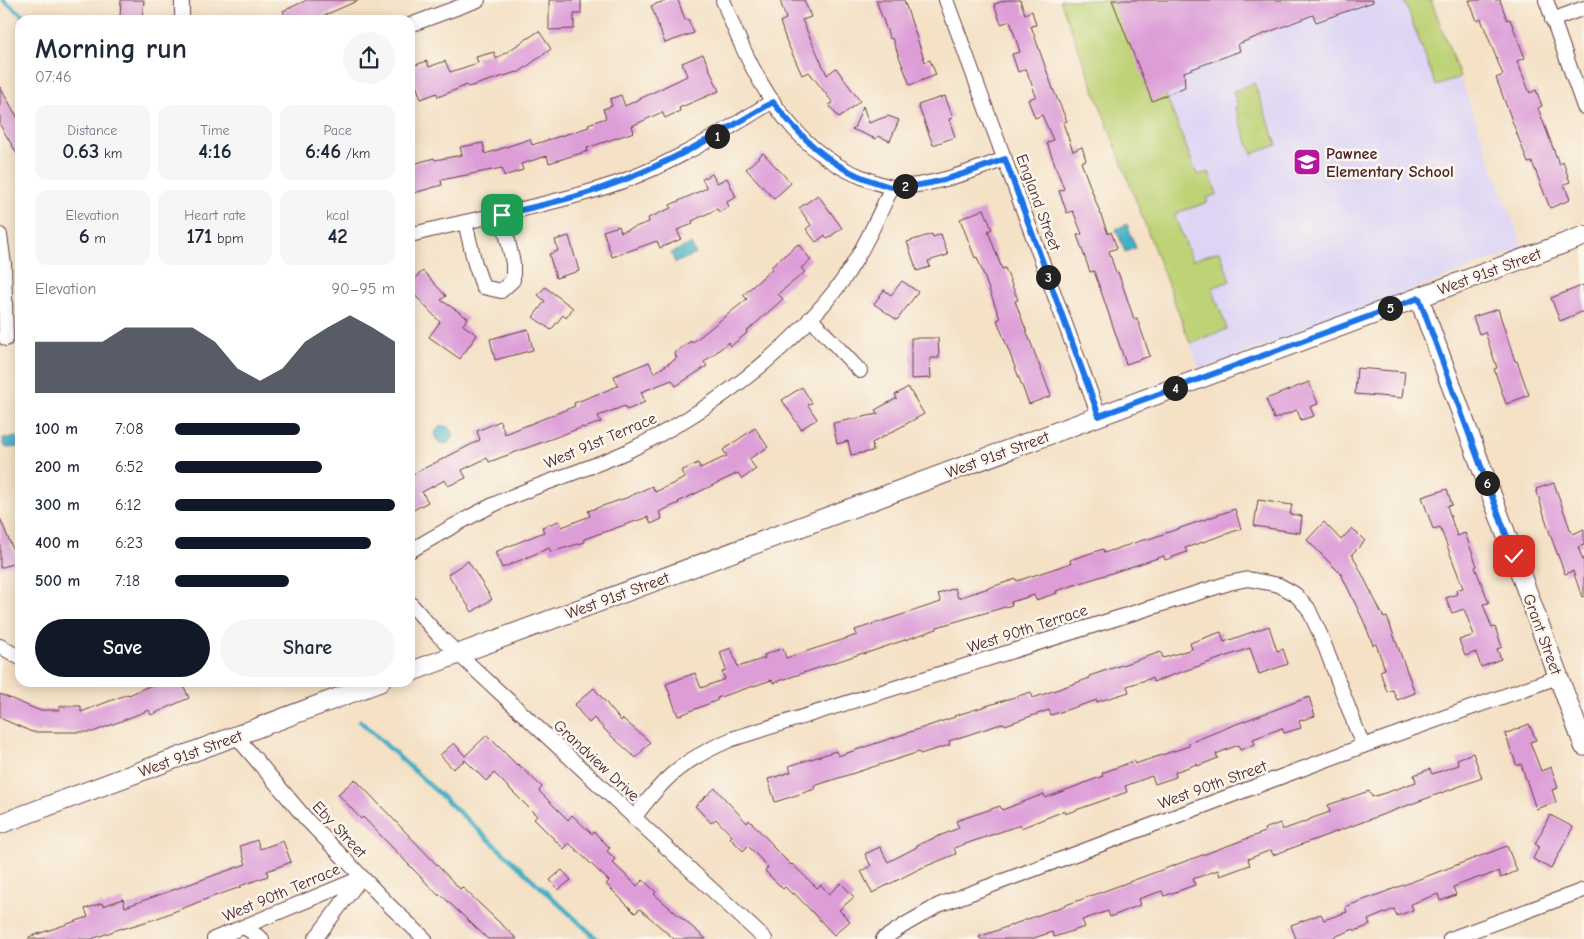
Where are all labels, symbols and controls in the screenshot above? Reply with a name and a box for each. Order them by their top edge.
button: share [343,32,395,84]
text: Morning run [35,33,187,65]
text: 07:46 [35,68,72,86]
text: Distance [67,122,117,139]
text: Time [200,122,230,139]
text: Pace [324,122,352,139]
pin: 1 [704,124,730,148]
text: 1 [715,128,720,145]
text: 0.63 [62,139,99,163]
text: 4:16 [198,139,232,163]
text: 6:46 [305,139,341,163]
text: km [99,145,122,162]
text: /km [341,145,370,162]
place label: Pawnee Elementary School [1326,145,1454,181]
school or university icon: Pawnee Elementary School [1292,147,1322,177]
street label: England Street [1012,152,1064,253]
pin: 2 [892,174,918,198]
text: 2 [902,178,909,195]
pin [481,194,523,236]
icon: arrive [488,201,516,229]
text: Elevation [66,207,119,224]
text: Heart rate [184,207,246,224]
text: kcal [326,207,349,224]
text: 6 [79,224,90,248]
text: 171 [186,224,212,248]
text: 42 [328,224,348,248]
text: m [90,230,106,247]
text: bpm [212,230,244,247]
street label: West 91st Street [1435,245,1544,299]
pin: 3 [1036,264,1060,290]
text: 3 [1045,269,1052,286]
text: Elevation [35,280,96,298]
text: 90–95 m [331,280,395,298]
pin: 5 [1378,296,1402,320]
text: 5 [1387,300,1394,317]
pin: 4 [1162,376,1188,400]
text: 4 [1172,380,1179,397]
street label: West 91st Terrace [542,409,659,473]
text: 100 m [35,420,78,438]
text: 7:08 [115,420,143,438]
street label: West 91st Street [943,428,1052,482]
text: 200 m [35,458,80,476]
text: 6:52 [115,458,144,476]
pin: 6 [1474,470,1500,496]
text: 6 [1484,475,1491,492]
text: 300 m [35,496,80,514]
text: 6:12 [115,496,141,514]
text: 400 m [35,534,79,552]
text: 6:23 [115,534,143,552]
pin [1493,535,1535,577]
icon: check [1500,542,1528,570]
street label: West 91st Street [563,569,672,623]
text: 500 m [35,572,80,590]
text: 7:18 [115,572,140,590]
street label: Grant Street [1519,592,1565,678]
street label: West 90th Terrace [965,601,1090,657]
button: Save [35,619,210,677]
button: Share [220,619,395,677]
street label: Grandview Drive [550,716,643,805]
street label: West 91st Street [136,727,245,781]
street label: West 90th Street [1156,757,1269,813]
street label: Eby Street [309,798,370,862]
street label: West 90th Terrace [220,860,343,926]

